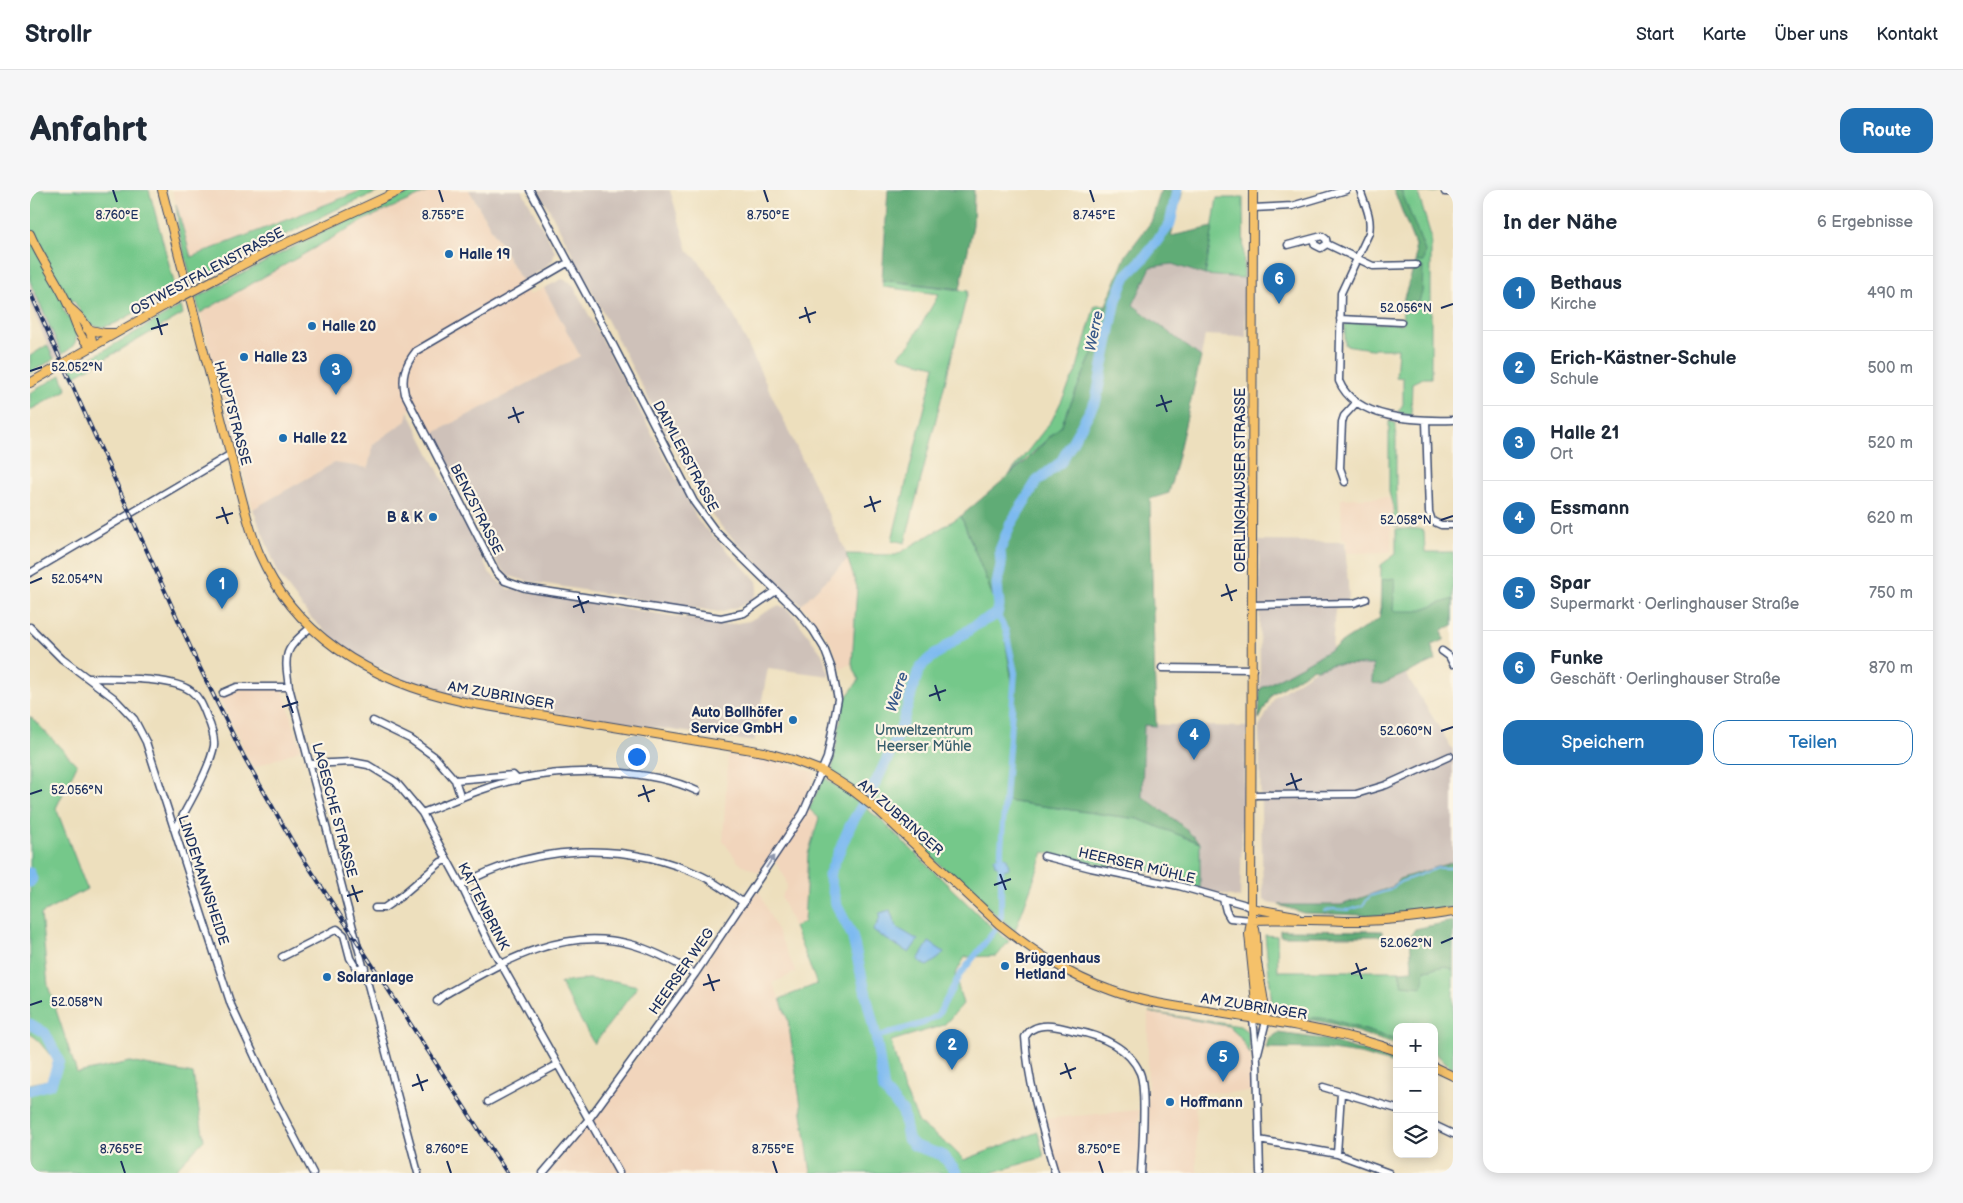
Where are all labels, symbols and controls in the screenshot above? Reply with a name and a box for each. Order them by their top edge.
text: Strollr [25,20,92,49]
text: Start [1636,24,1674,45]
text: Karte [1702,24,1746,45]
text: Über uns [1774,24,1848,45]
text: Kontakt [1876,24,1938,45]
button: Route [1840,108,1933,153]
text: Anfahrt [30,109,148,152]
text: 8.760°E [95,208,139,223]
text: 8.755°E [422,208,464,223]
text: 8.750°E [747,208,789,223]
text: 8.745°E [1073,208,1115,223]
text: In der Nähe [1503,210,1617,235]
text: 6 Ergebnisse [1817,213,1913,232]
street label: OSTWESTFALENSTRASSE [128,224,287,319]
place label: Halle 19 [459,246,510,263]
marker: Halle 19 [443,248,455,260]
pin: 6 [1263,263,1295,304]
text: Bethaus [1550,272,1622,295]
text: 1 [1516,284,1522,303]
text: 490 m [1867,284,1913,303]
text: Kirche [1550,295,1596,314]
text: 52.056°N [1380,301,1432,316]
water label: Werre [1081,309,1108,353]
place label: Halle 20 [322,318,376,335]
marker: Halle 20 [306,320,318,332]
text: Erich-Kästner-Schule [1550,347,1736,370]
place label: Halle 23 [254,349,307,366]
marker: Halle 23 [238,351,250,363]
pin: 3 [320,354,352,395]
street label: HAUPTSTRASSE [210,359,255,467]
text: 2 [1514,359,1524,378]
text: 500 m [1867,359,1913,378]
text: 52.052°N [51,360,103,375]
text: Schule [1550,370,1599,389]
street label: OERLINGHAUSER STRASSE [1232,388,1249,572]
street label: DAIMLERSTRASSE [649,398,722,515]
text: Halle 21 [1550,422,1620,445]
place label: Halle 22 [293,430,348,447]
marker: Halle 22 [277,432,289,444]
text: 3 [1514,434,1524,453]
text: 520 m [1867,434,1913,453]
text: Ort [1550,445,1573,464]
street label: BENZSTRASSE [446,461,507,557]
text: Essmann [1550,497,1629,520]
place label: B & K [387,509,423,526]
text: 4 [1514,509,1524,528]
text: 620 m [1867,509,1913,528]
marker: B & K [427,511,439,523]
text: 52.058°N [1380,513,1432,528]
text: Ort [1550,520,1573,539]
pin: 1 [206,568,238,609]
text: 52.054°N [51,572,103,587]
text: Spar [1550,572,1591,595]
text: 5 [1514,584,1524,603]
text: 750 m [1869,584,1913,603]
text: Supermarkt · Oerlinghauser Straße [1550,595,1799,614]
text: Funke [1550,647,1603,670]
text: 6 [1514,659,1524,678]
text: 870 m [1869,659,1913,678]
water label: Werre [882,669,913,715]
text: Geschäft · Oerlinghauser Straße [1550,670,1780,689]
street label: AM ZUBRINGER [447,678,555,713]
place label: Auto Bollhöfer Service GmbH [691,704,783,737]
marker: Auto Bollhöfer Service GmbH [787,714,799,726]
pin: 4 [1178,719,1210,760]
button: Speichern [1503,720,1703,765]
button: Teilen [1713,720,1913,765]
park label: Umweltzentrum Heerser Mühle [875,722,973,755]
text: 52.060°N [1380,724,1432,739]
street label: LAGESCHE STRASSE [308,741,361,879]
your location [624,744,650,770]
street label: AM ZUBRINGER [855,776,947,859]
text: 52.056°N [51,783,103,798]
street label: LINDEMANNSHEIDE [174,813,233,947]
street label: HEERSER MÜHLE [1077,843,1197,887]
one-way arrow [765,855,775,868]
street label: KATTENBRINK [454,860,513,954]
street label: HEERSER WEG [645,924,718,1018]
text: 52.062°N [1380,936,1432,951]
place label: Brüggenhaus Hetland [1015,950,1101,983]
marker: Brüggenhaus Hetland [999,960,1011,972]
place label: Solaranlage [337,969,414,986]
marker: Solaranlage [321,971,333,983]
street label: AM ZUBRINGER [1200,990,1308,1023]
text: 52.058°N [51,995,103,1010]
map controls [1393,1023,1438,1158]
button: + [1393,1023,1438,1068]
pin: 2 [936,1029,968,1070]
pin: 5 [1207,1041,1239,1082]
button: − [1393,1068,1438,1113]
place label: Hoffmann [1180,1094,1243,1111]
marker: Hoffmann [1164,1096,1176,1108]
button: layers [1393,1113,1438,1158]
text: 8.765°E [100,1142,142,1157]
text: 8.760°E [425,1142,469,1157]
text: 8.755°E [752,1142,794,1157]
text: 8.750°E [1078,1142,1120,1157]

